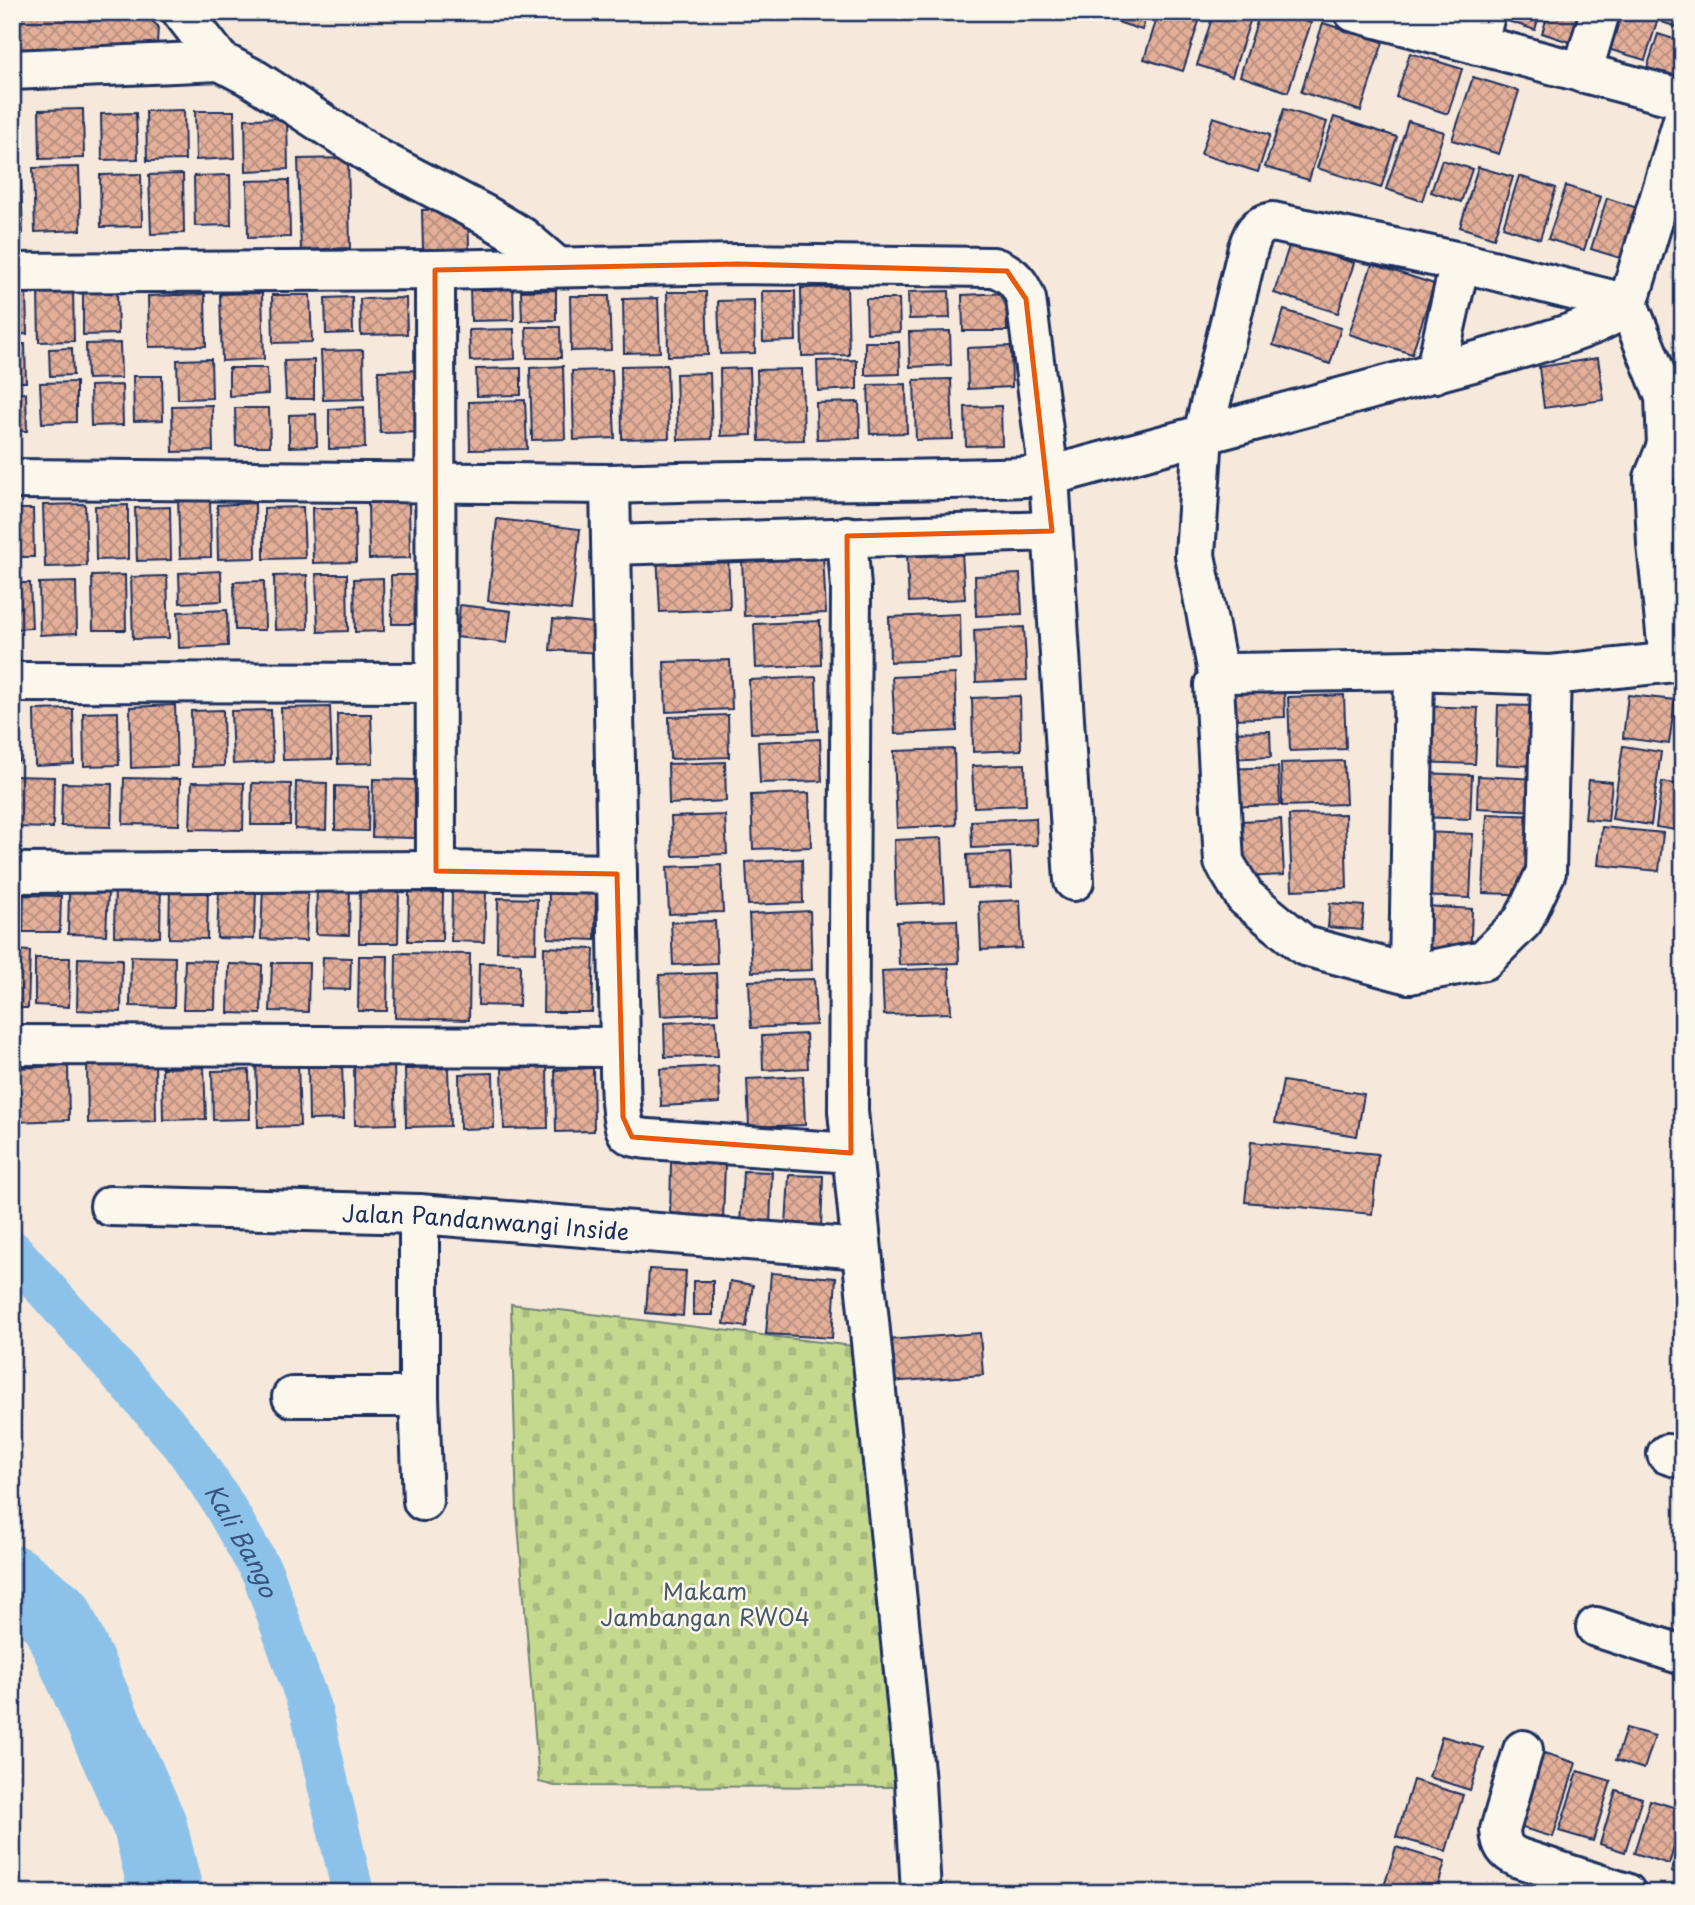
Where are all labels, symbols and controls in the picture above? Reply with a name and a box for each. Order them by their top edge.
street label: Jalan Pandanwangi Inside [342,1195,631,1248]
water label: Kali Bango [197,1476,288,1603]
park label: Makam Jambangan RW04 [600,1573,810,1634]

